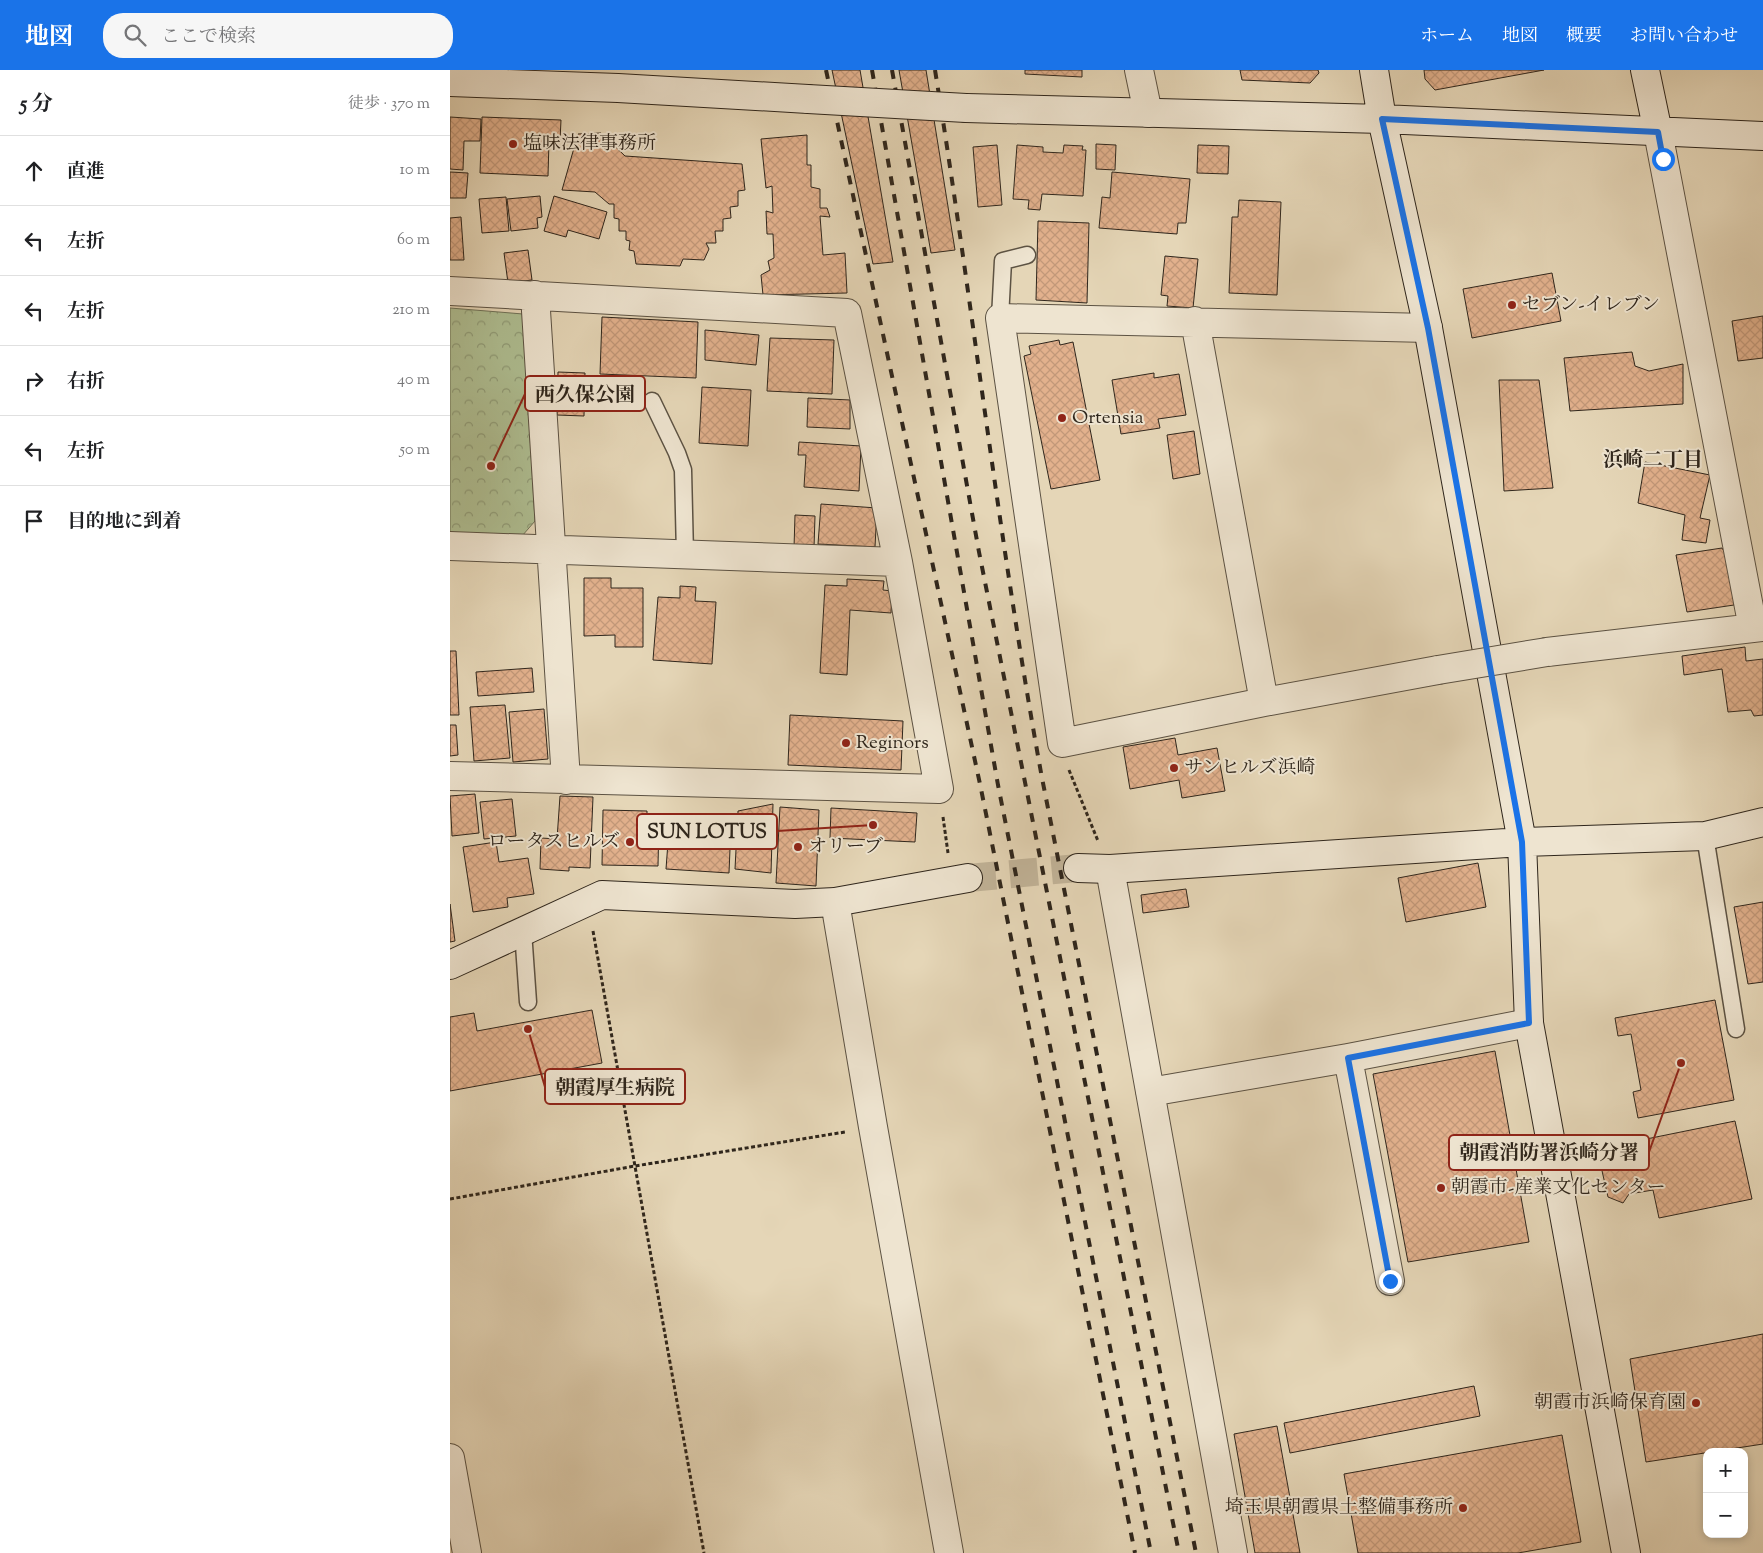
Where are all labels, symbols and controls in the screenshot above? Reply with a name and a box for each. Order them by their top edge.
search box [103,13,453,58]
text: 地図 [25,21,73,55]
icon: search [121,21,149,49]
text: ここで検索 [161,24,256,51]
text: ホーム [1420,24,1474,50]
text: 地図 [1502,24,1538,50]
text: 概要 [1566,24,1602,50]
text: お問い合わせ [1630,24,1738,50]
text: 5 分 [20,90,53,120]
text: 徒歩 · 370 m [348,93,430,116]
place label: 塩味法律事務所 [523,131,656,158]
marker: 塩味法律事務所 [507,138,519,150]
route start [1652,148,1675,171]
icon: ahead [20,157,48,185]
text: 直進 [67,159,105,186]
text: 10 m [400,159,430,182]
icon: left [20,227,48,255]
text: 左折 [67,229,105,256]
text: 60 m [397,229,430,252]
place label: セブン-イレブン [1522,292,1660,319]
icon: left [20,297,48,325]
text: 左折 [67,299,105,326]
text: 210 m [392,299,430,322]
marker: セブン-イレブン [1506,299,1518,311]
icon: right [20,367,48,395]
text: 右折 [67,369,105,396]
text: 40 m [397,369,430,392]
callout: 西久保公園 [525,376,645,411]
text: 西久保公園 [535,382,635,411]
place label: Ortensia [1072,405,1144,432]
marker: Ortensia [1056,412,1068,424]
icon: left [20,437,48,465]
text: 左折 [67,439,105,466]
text: 50 m [399,439,430,462]
district label: 浜崎二丁目 [1603,447,1703,476]
icon: arrive [20,507,48,535]
text: 目的地に到着 [67,509,181,536]
place label: Reginors [856,730,929,757]
marker: Reginors [840,737,852,749]
place label: サンヒルズ浜崎 [1184,755,1315,782]
marker: サンヒルズ浜崎 [1168,762,1180,774]
callout: SUN LOTUS [637,814,777,849]
text: SUN LOTUS [647,819,767,848]
place label: ロータスヒルズ [488,829,620,856]
place label: オリーブ [808,834,883,861]
marker: ロータスヒルズ [624,836,636,848]
marker: オリーブ [792,841,804,853]
callout: 朝霞厚生病院 [545,1069,685,1104]
text: 朝霞厚生病院 [555,1075,675,1104]
callout: 朝霞消防署浜崎分署 [1449,1135,1649,1170]
text: 朝霞消防署浜崎分署 [1459,1140,1639,1169]
place label: 朝霞市-産業文化センター [1451,1175,1666,1202]
marker: 朝霞市-産業文化センター [1435,1182,1447,1194]
route end [1379,1270,1402,1293]
place label: 朝霞市浜崎保育園 [1534,1390,1686,1417]
marker: 朝霞市浜崎保育園 [1690,1397,1702,1409]
map controls [1703,1448,1748,1538]
button: + [1703,1448,1748,1493]
button: − [1703,1493,1748,1538]
place label: 埼玉県朝霞県土整備事務所 [1225,1495,1453,1522]
marker: 埼玉県朝霞県土整備事務所 [1457,1502,1469,1514]

